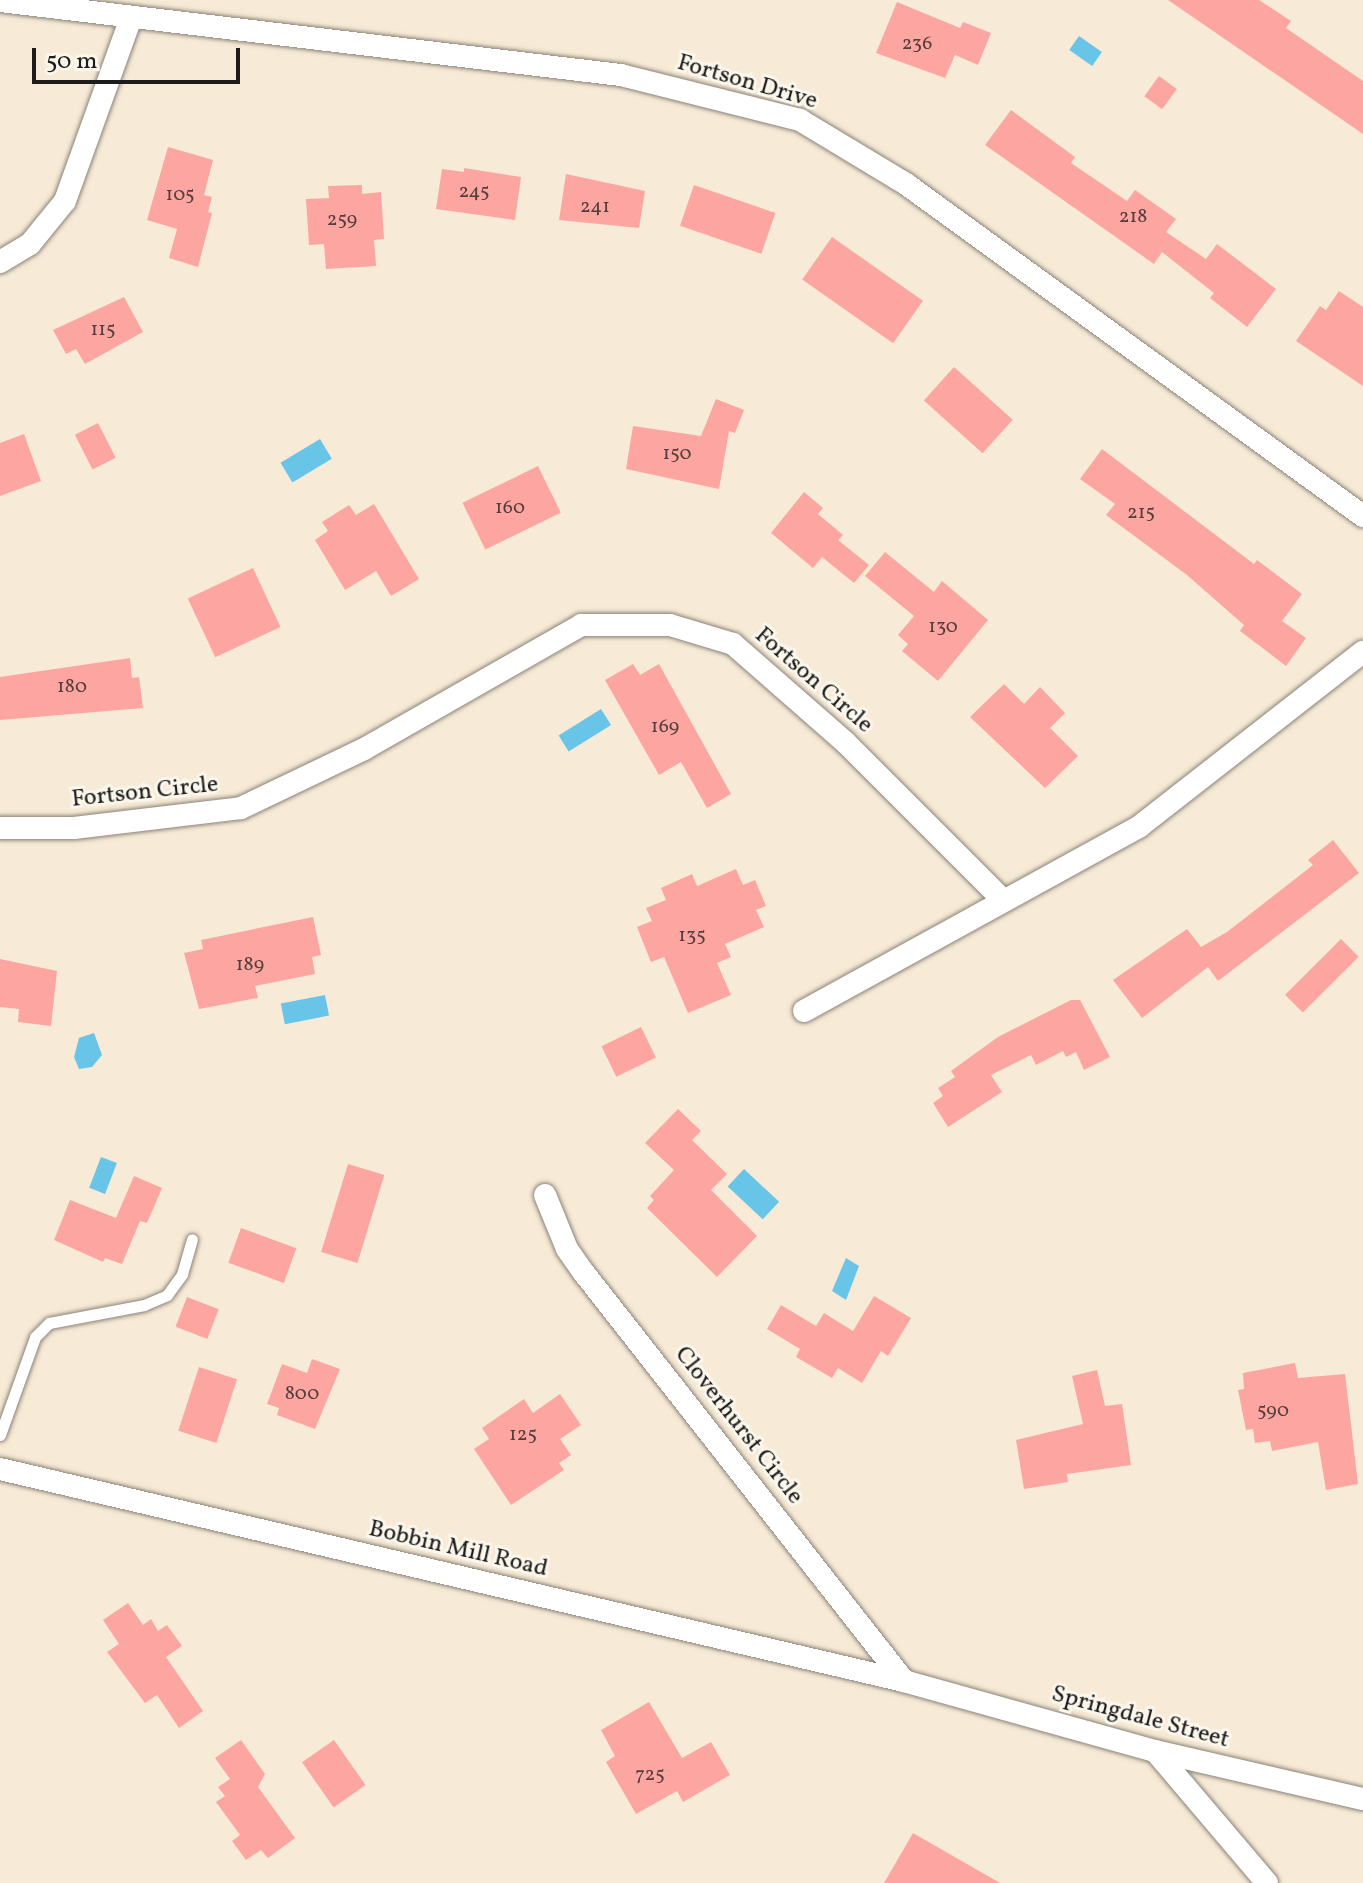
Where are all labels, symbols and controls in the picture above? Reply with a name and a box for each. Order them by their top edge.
scale bar [36,32,244,82]
house number: 236 [902,32,932,56]
text: 50 m [46,45,98,79]
street label: Fortson Drive [674,49,820,117]
house number: 245 [458,180,490,204]
house number: 105 [165,183,195,207]
house number: 241 [580,195,610,219]
house number: 218 [1119,205,1147,229]
house number: 259 [327,208,357,232]
house number: 115 [90,318,116,342]
house number: 150 [663,442,691,466]
house number: 160 [495,496,525,520]
house number: 215 [1127,501,1155,525]
house number: 130 [928,615,958,639]
street label: Fortson Circle [748,622,878,740]
house number: 180 [57,675,87,699]
house number: 169 [651,715,679,739]
street label: Fortson Circle [70,771,220,815]
house number: 135 [678,924,706,948]
house number: 189 [236,953,264,977]
street label: Cloverhurst Circle [667,1341,809,1511]
house number: 800 [285,1382,319,1406]
house number: 590 [1257,1399,1289,1423]
house number: 125 [509,1423,537,1447]
street label: Bobbin Mill Road [366,1515,550,1585]
street label: Springdale Street [1048,1680,1232,1756]
house number: 725 [635,1763,665,1787]

